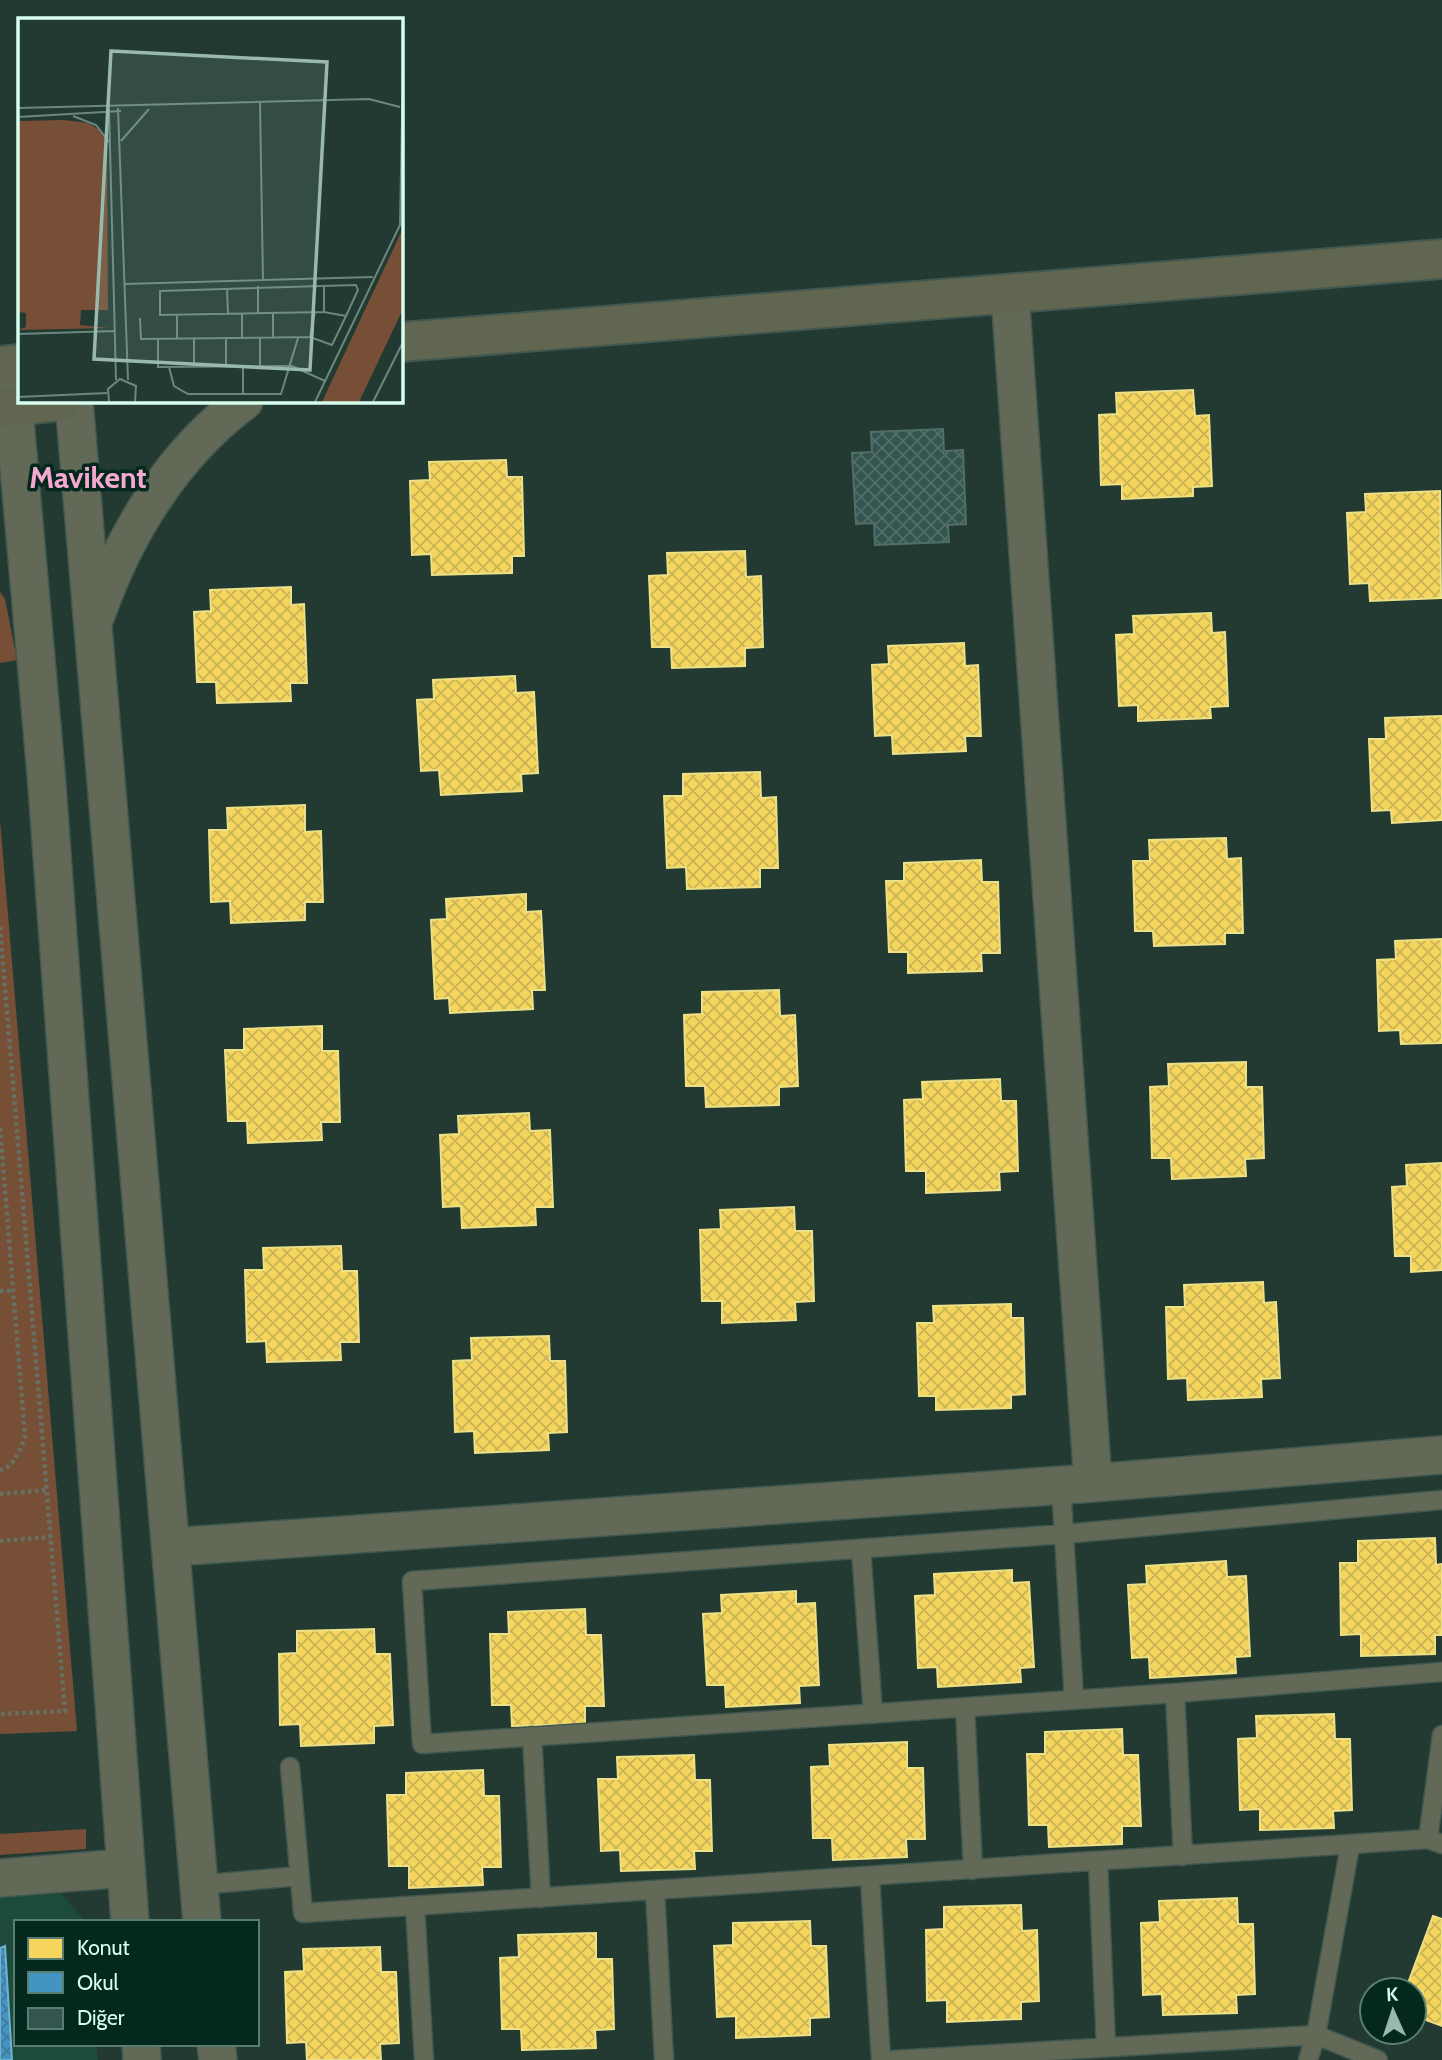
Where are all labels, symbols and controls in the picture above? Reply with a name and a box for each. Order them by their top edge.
inset map [18,18,402,402]
district label: Mavikent [29,459,147,496]
legend [14,1920,259,2046]
text: Konut [77,1935,130,1960]
text: Okul [77,1970,118,1995]
north arrow [1358,1976,1428,2046]
text: K [1386,1983,1399,2006]
text: Diğer [77,2005,125,2030]

